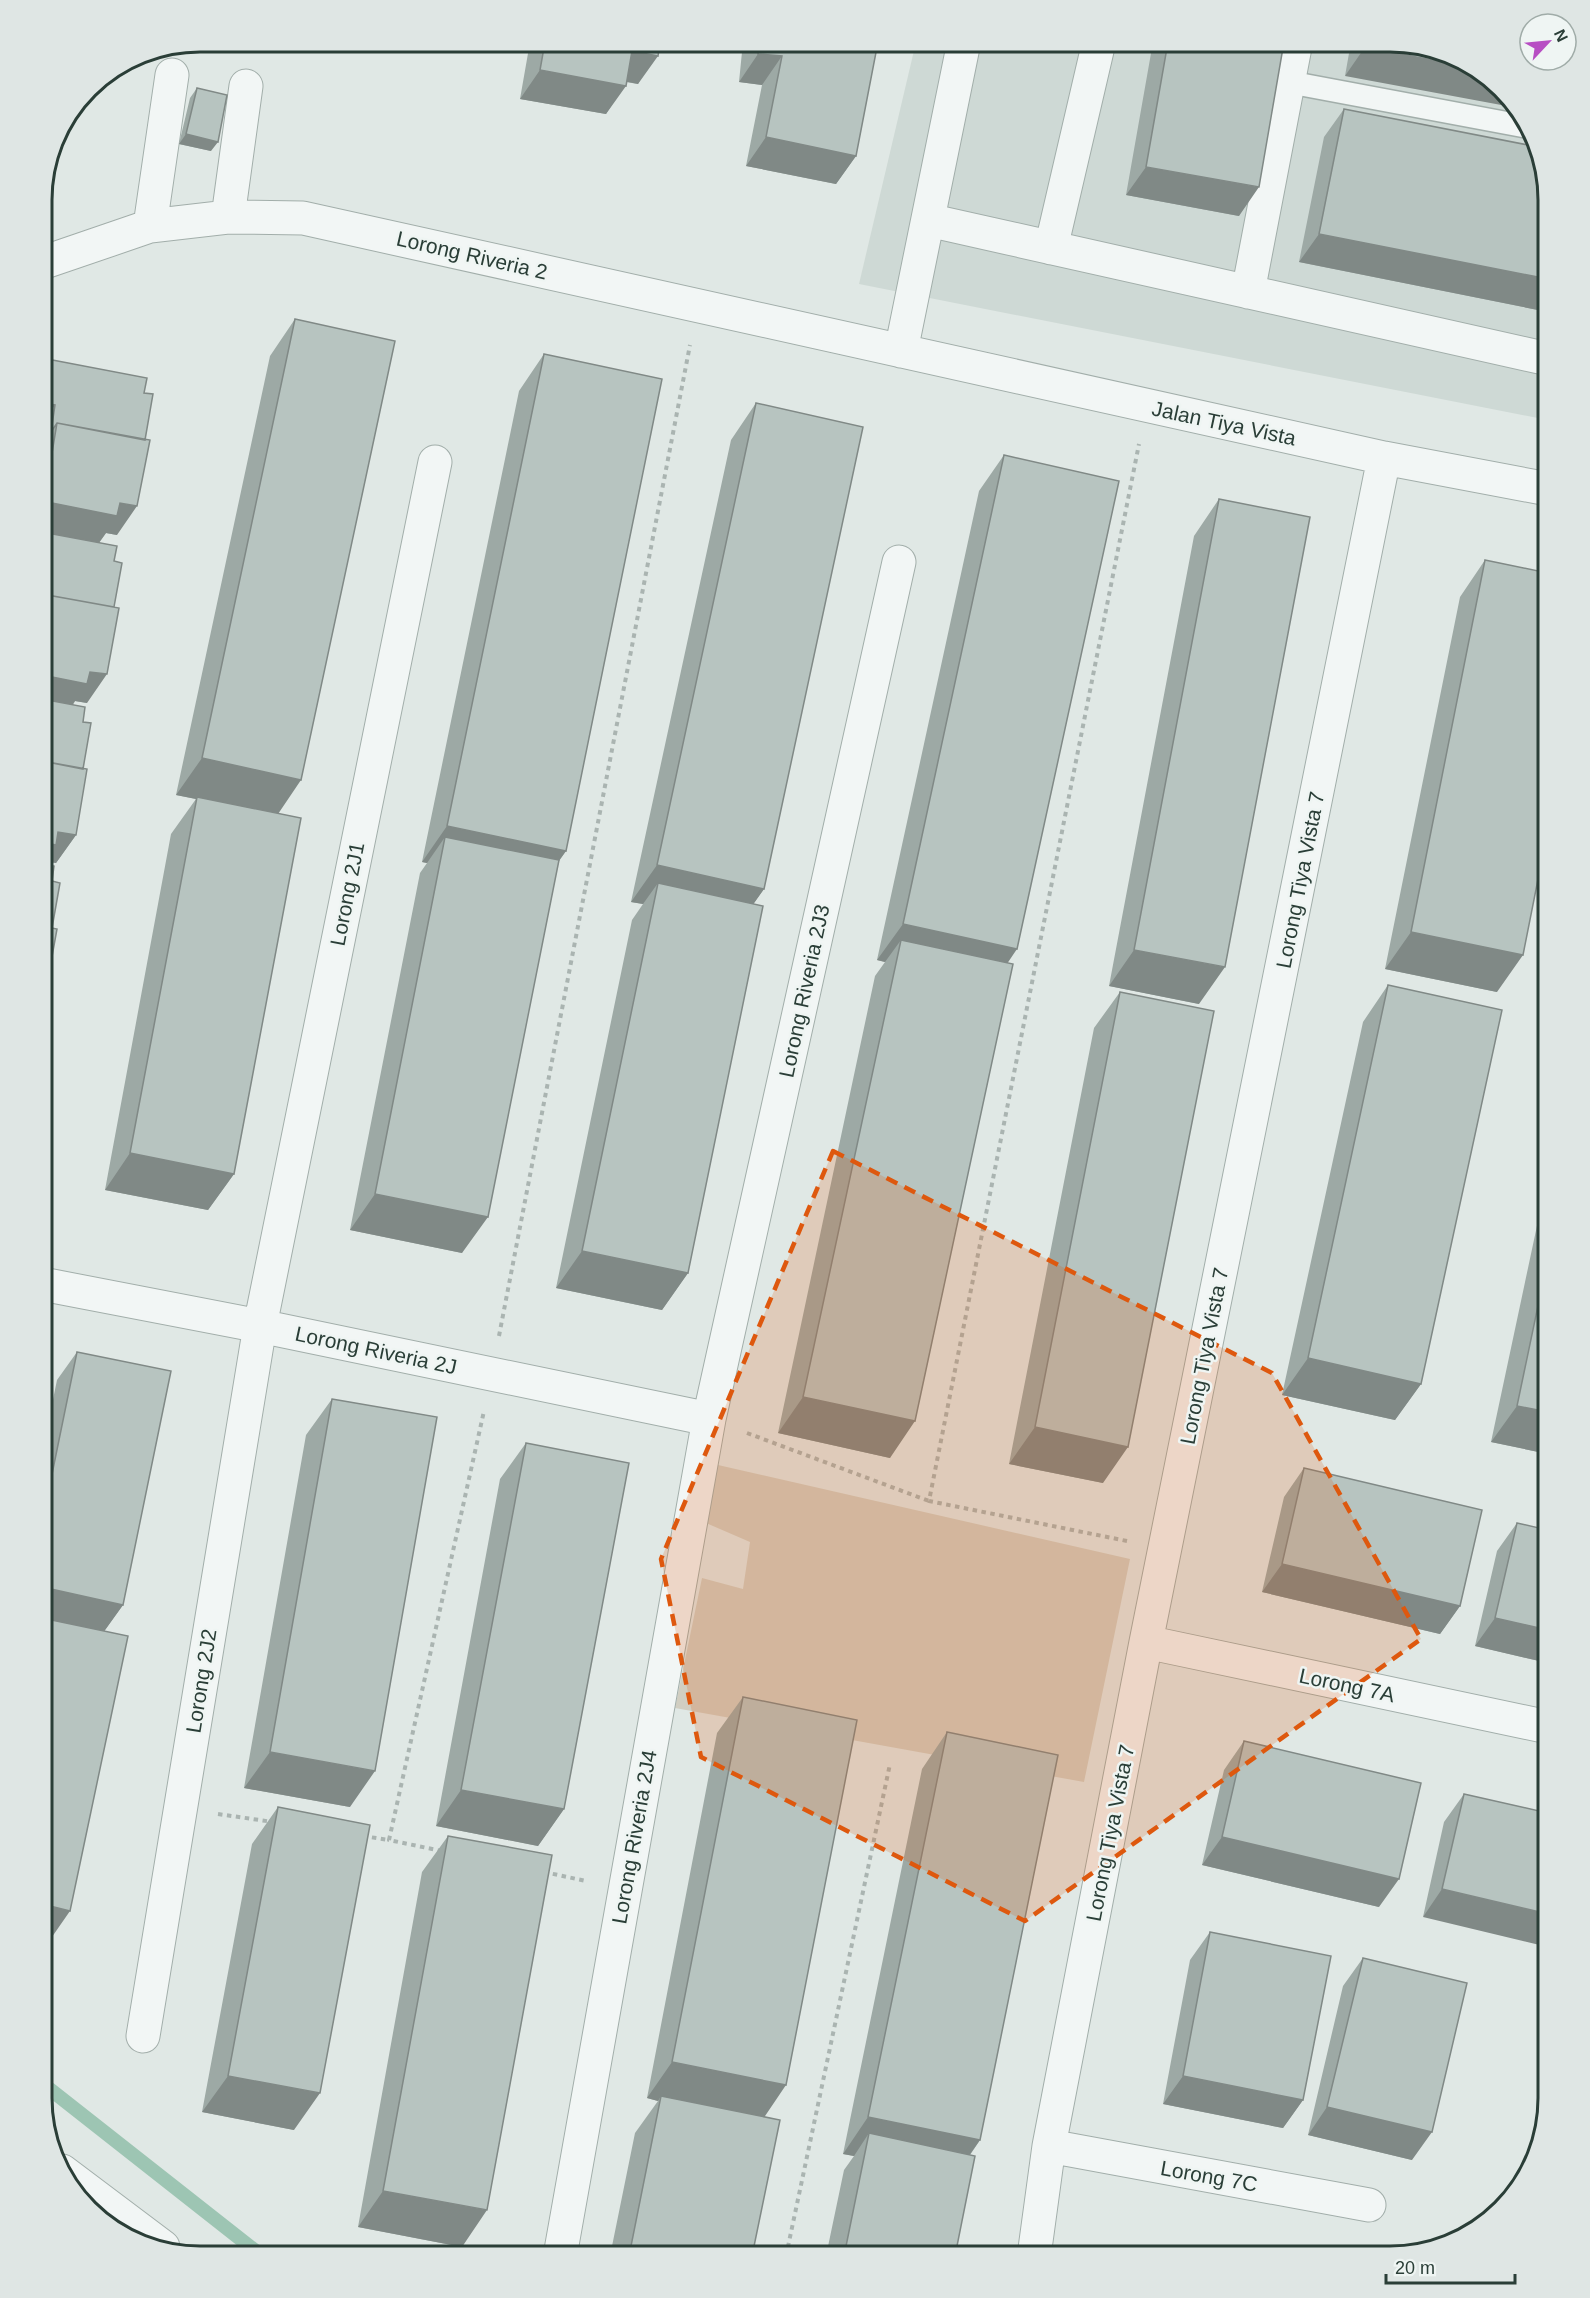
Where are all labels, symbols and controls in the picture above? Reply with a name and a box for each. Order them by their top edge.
north arrow [1518,12,1578,72]
text: N [1551,27,1571,45]
street label: Lorong Riveria 2 [394,226,550,284]
street label: Jalan Tiya Vista [1150,397,1298,450]
street label: Lorong Tiya Vista 7 [1272,790,1328,970]
street label: Lorong 2J1 [326,840,368,948]
street label: Lorong Riveria 2J3 [774,902,834,1080]
street label: Lorong Tiya Vista 7 [1176,1266,1232,1446]
street label: Lorong Riveria 2J [293,1322,459,1378]
street label: Lorong 2J2 [181,1627,221,1735]
street label: Lorong 7A [1297,1664,1397,1706]
street label: Lorong Tiya Vista 7 [1082,1743,1138,1923]
street label: Lorong Riveria 2J4 [607,1748,661,1926]
street label: Lorong 7C [1159,2156,1259,2196]
scale bar [1386,2247,1515,2285]
text: 20 m [1395,2258,1435,2278]

